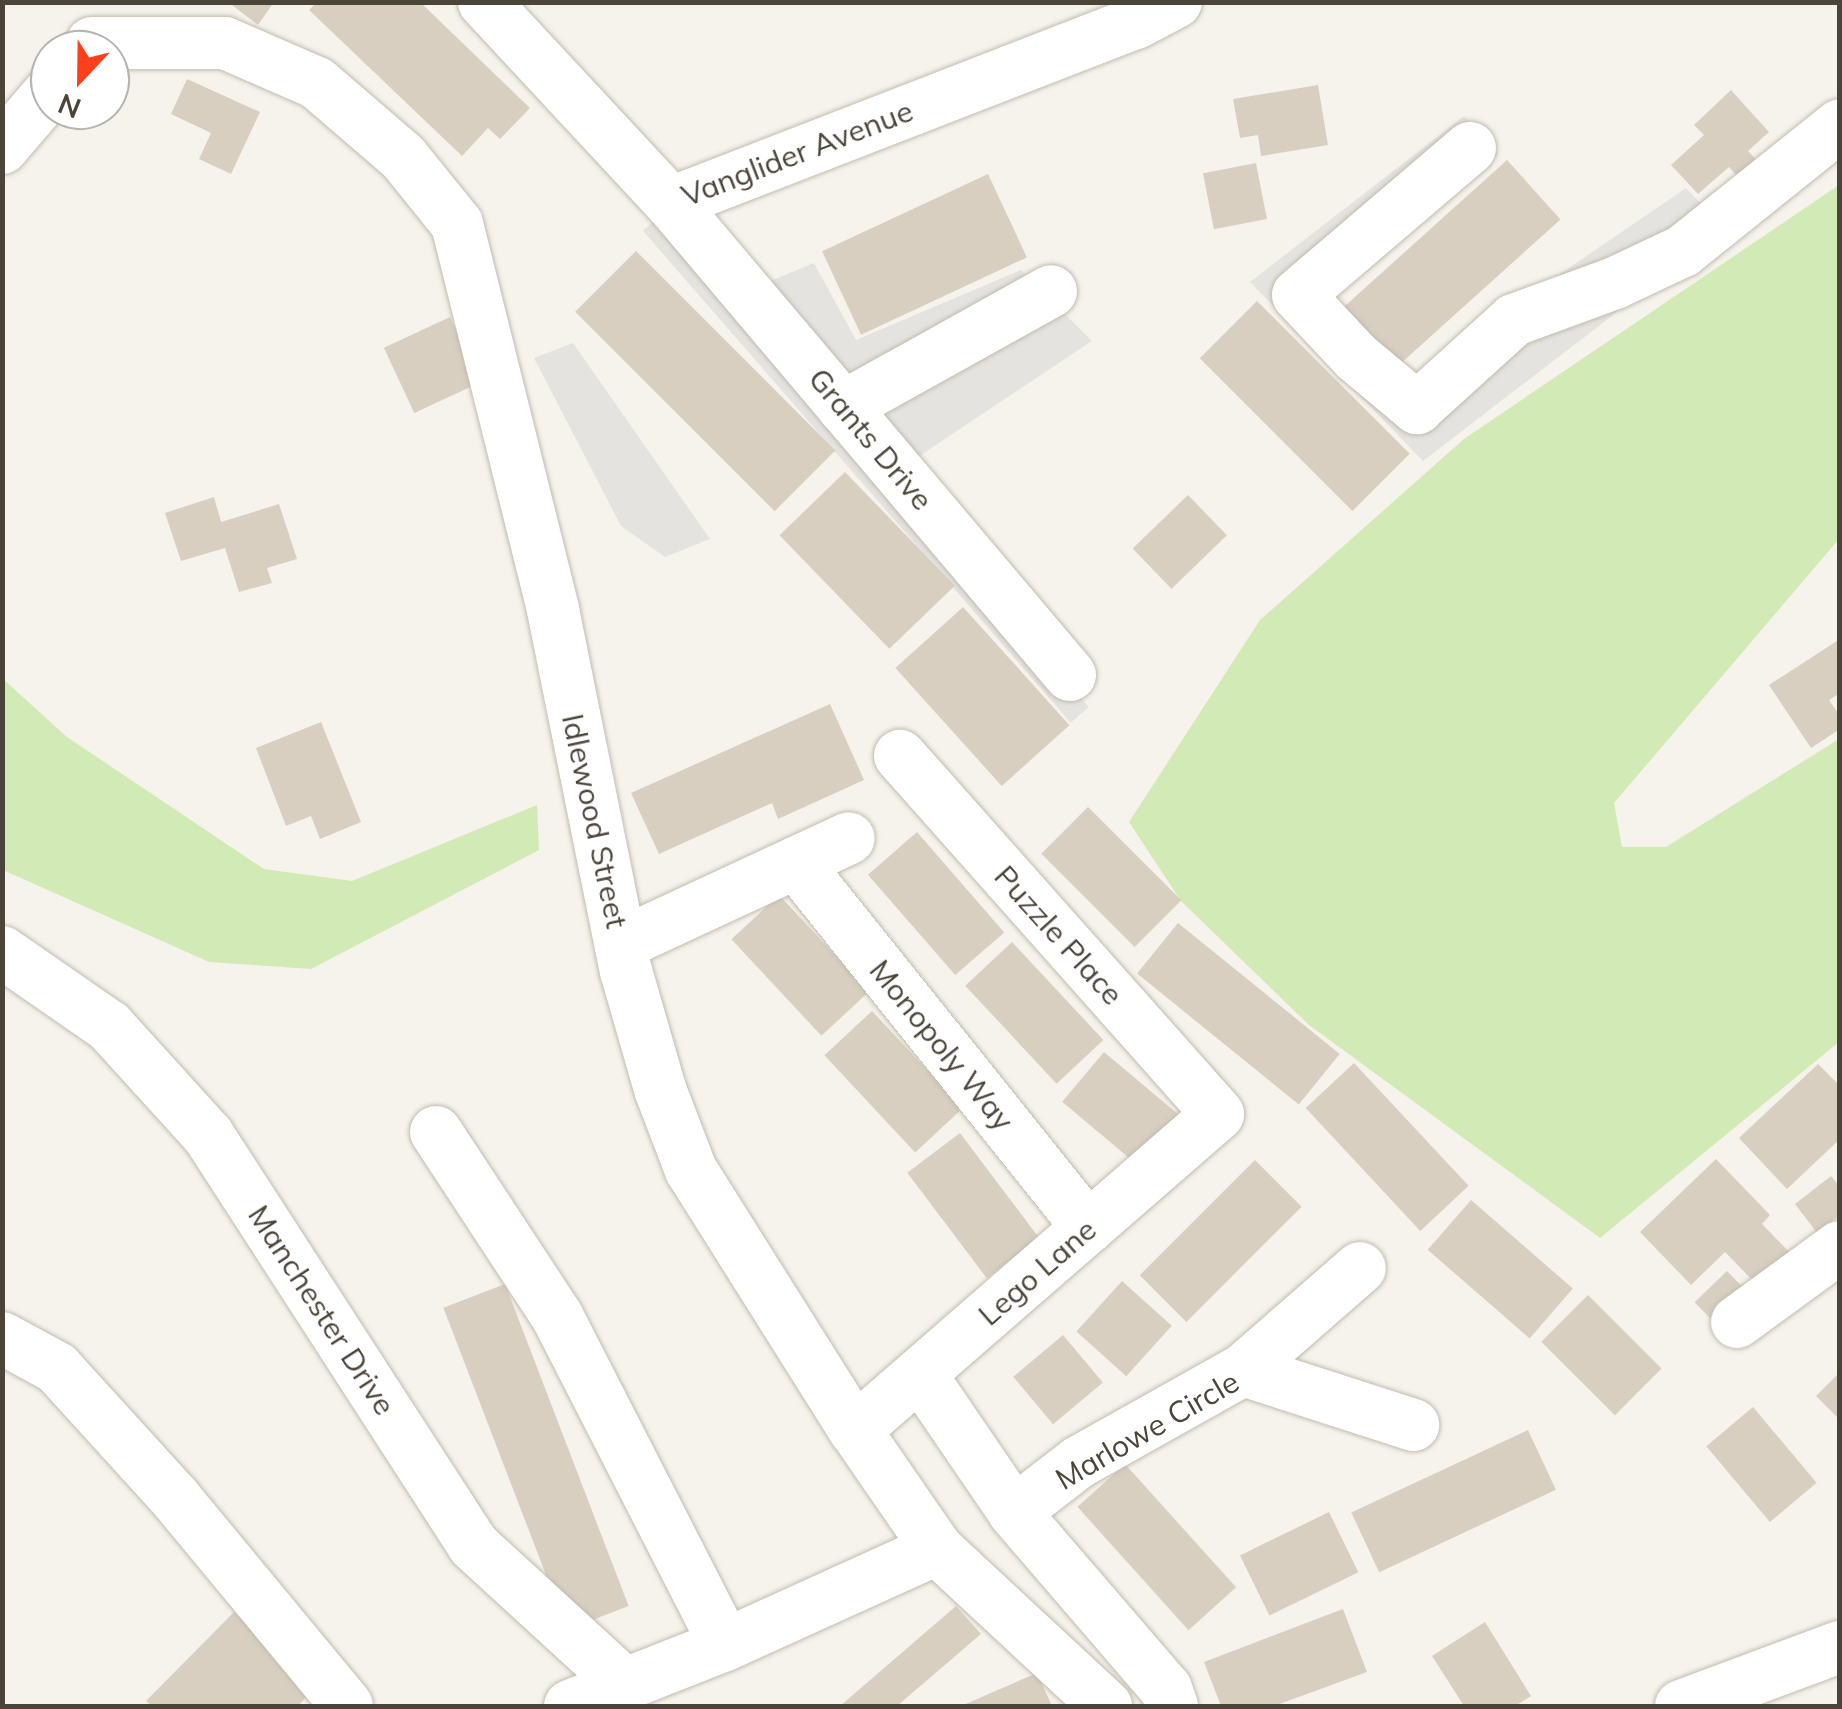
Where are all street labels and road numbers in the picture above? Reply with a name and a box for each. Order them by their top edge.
street label: Vanglider Avenue [676,92,918,214]
street label: Grants Drive [801,361,941,517]
street label: Idlewood Street [555,711,635,931]
street label: Puzzle Place [987,858,1131,1012]
street label: Monopoly Way [862,952,1022,1138]
street label: Manchester Drive [241,1198,403,1422]
street label: Lego Lane [971,1211,1103,1333]
street label: Marlowe Circle [1049,1363,1245,1497]

